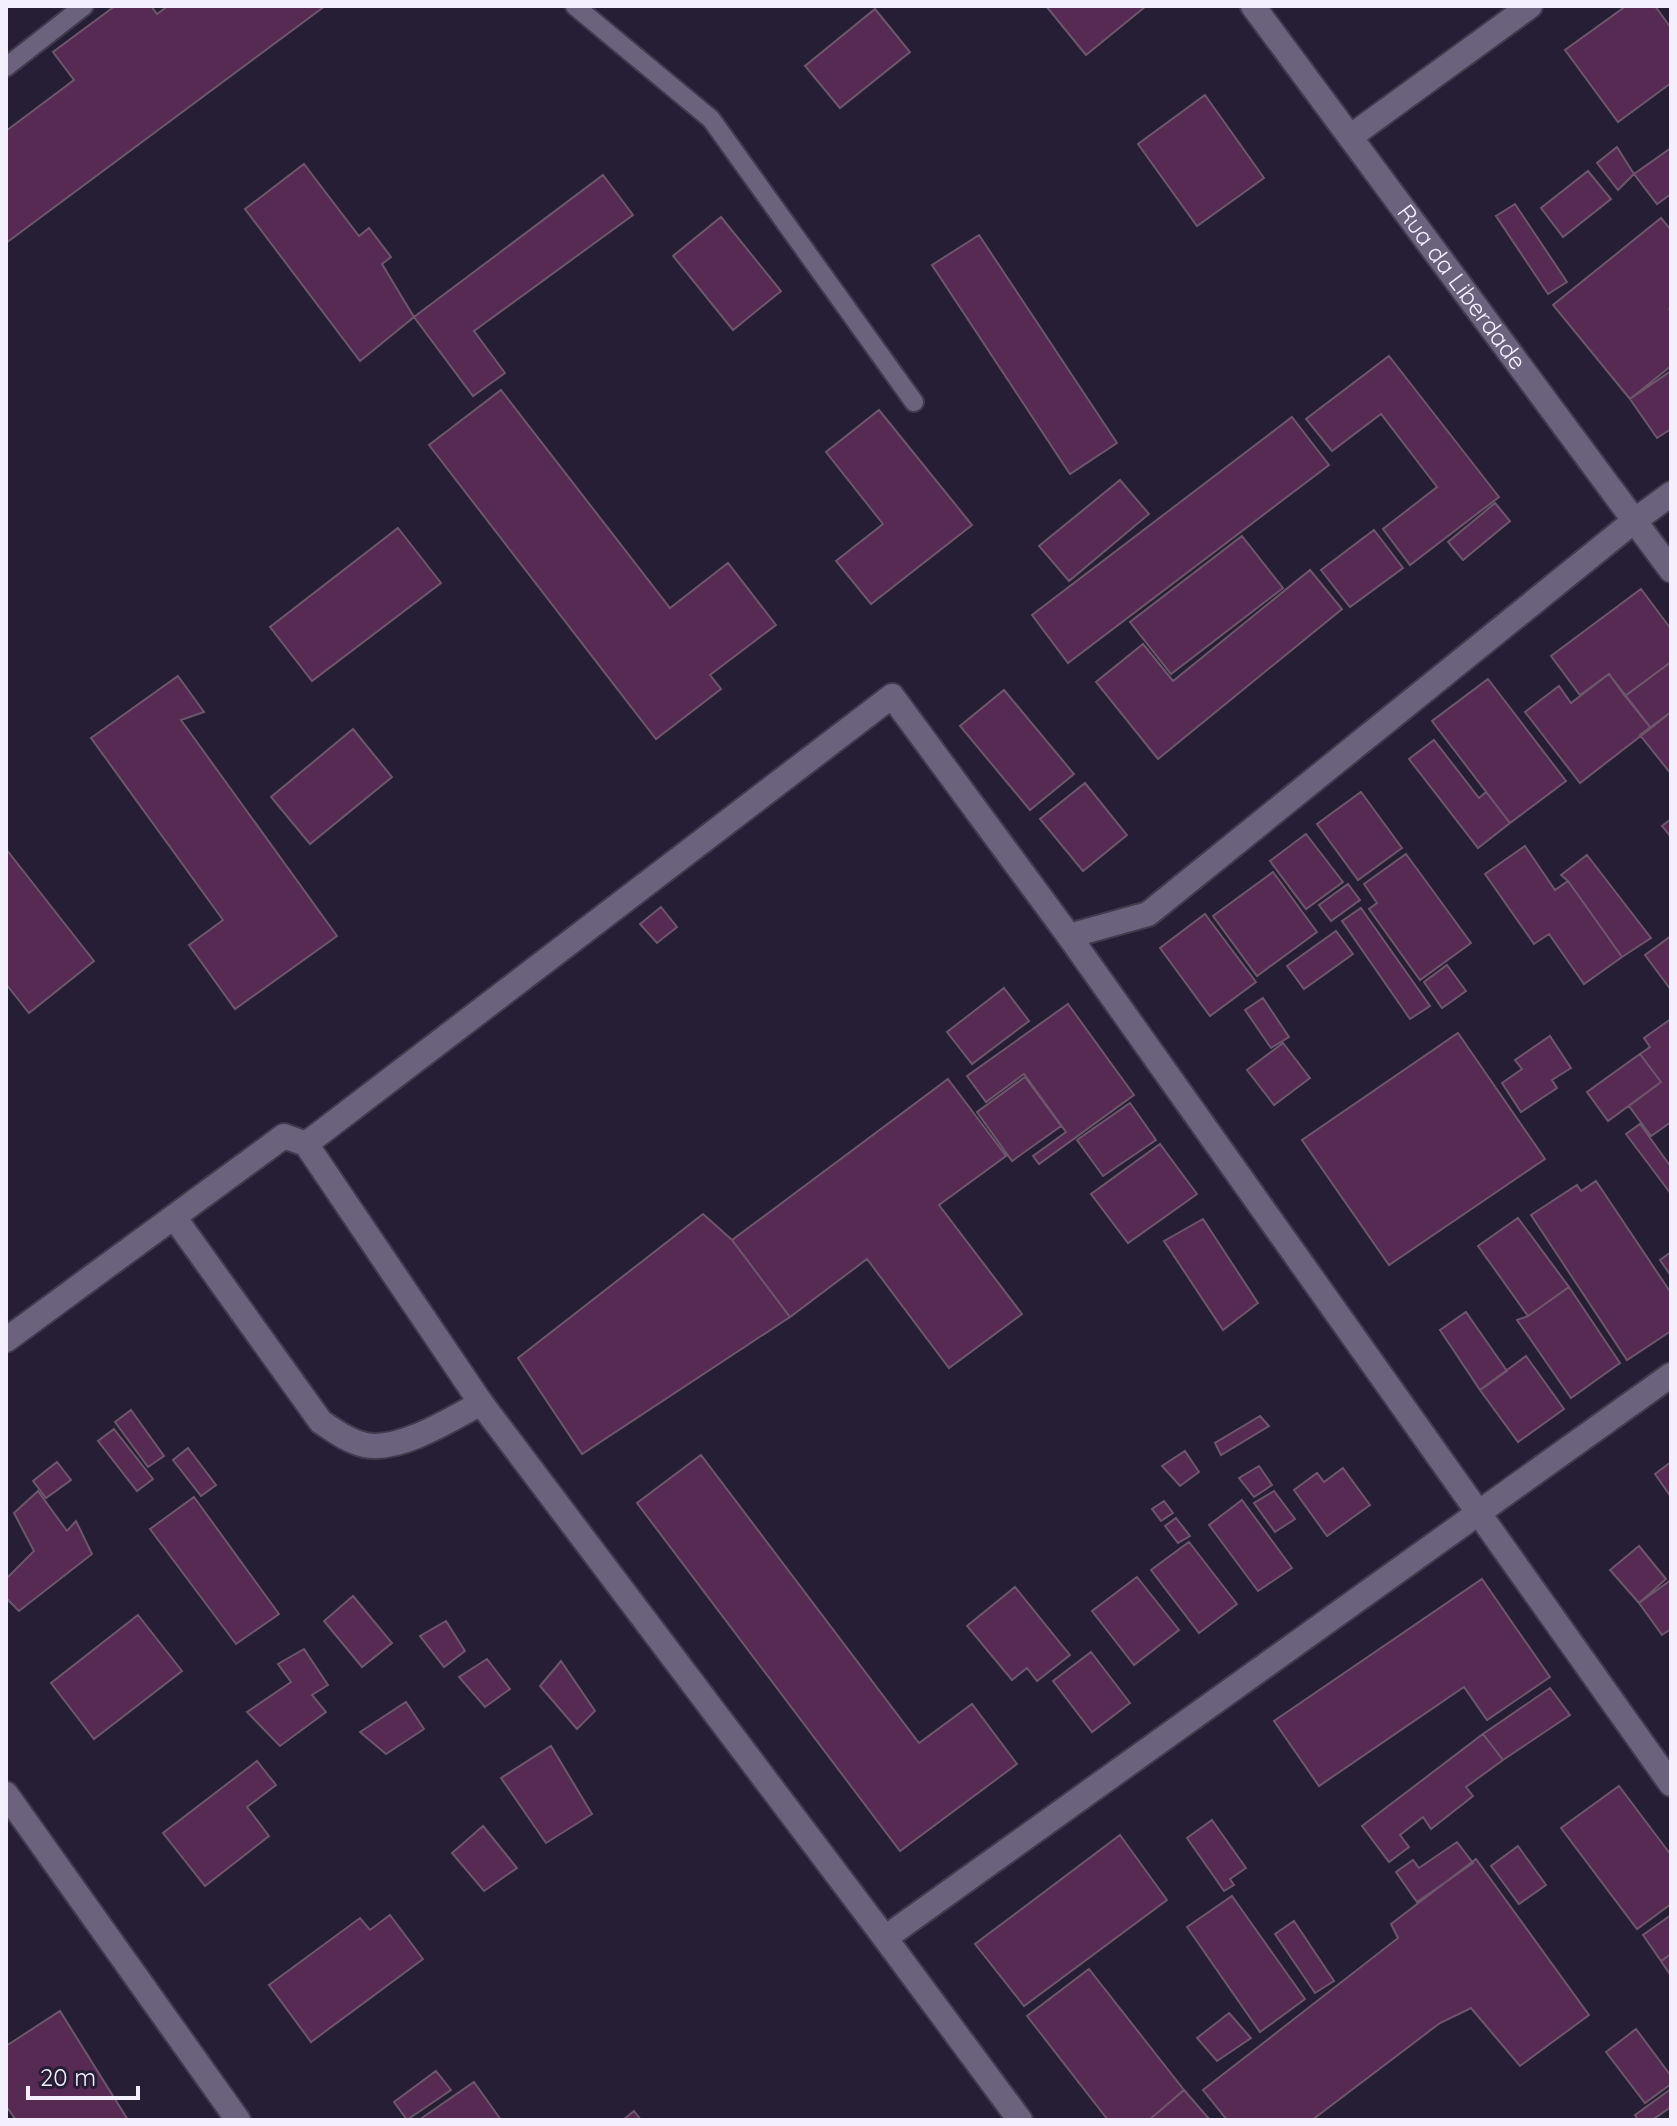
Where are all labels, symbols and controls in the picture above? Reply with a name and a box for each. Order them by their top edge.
street label: Rua da Liberdade [1391,198,1533,375]
scale bar [28,2050,138,2100]
text: 20 m [40,2062,96,2092]

